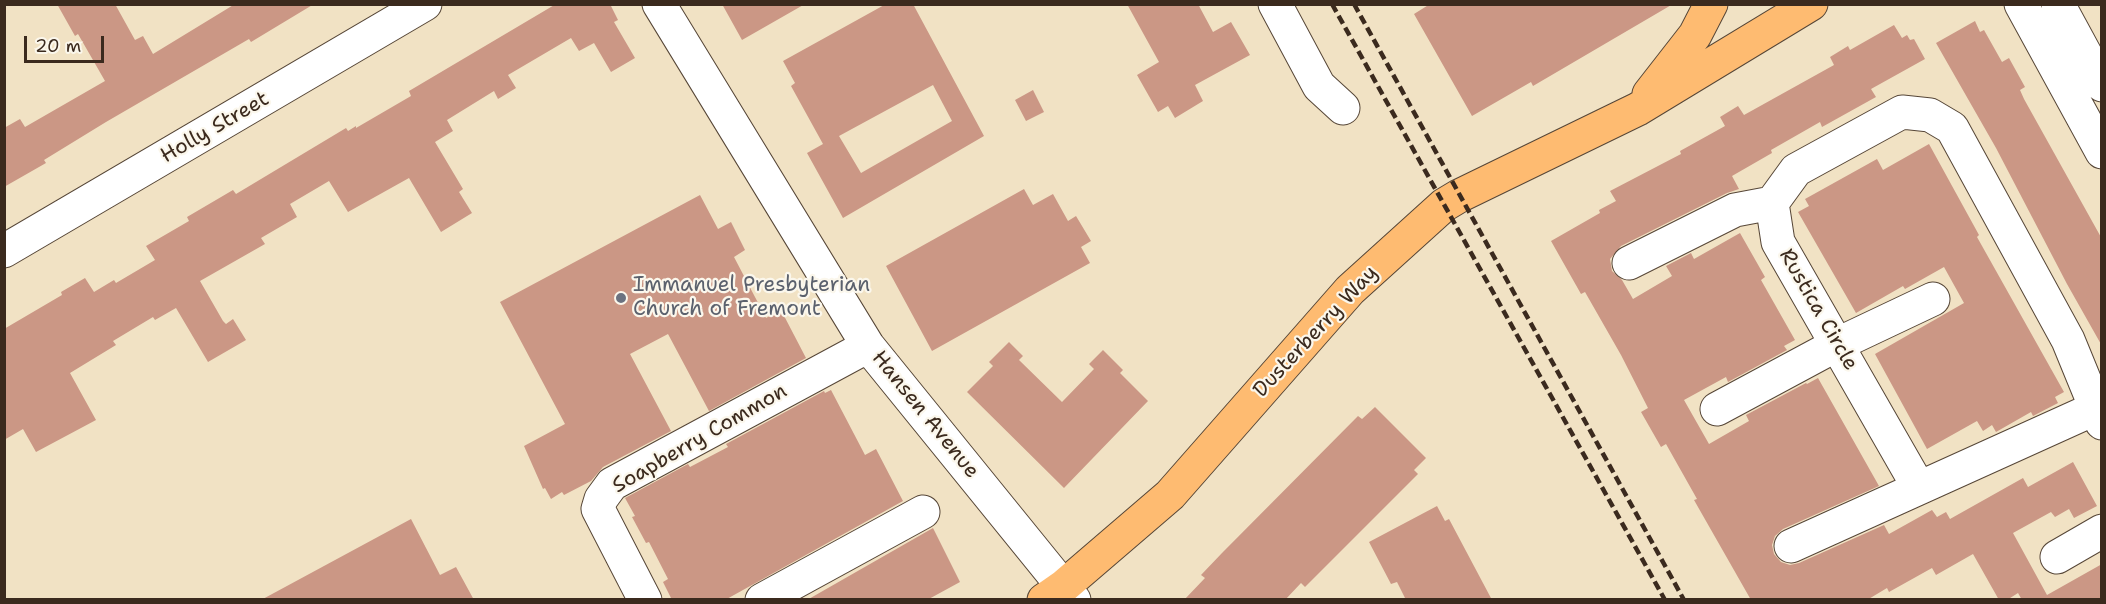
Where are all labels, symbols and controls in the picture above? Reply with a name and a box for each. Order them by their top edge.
scale bar [27,24,106,62]
text: 20 m [35,34,81,58]
street label: Holly Street [156,87,274,169]
street label: Rustica Circle [1773,245,1863,375]
street label: Dusterberry Way [1249,261,1383,403]
place label: Immanuel Presbyterian Church of Fremont [633,273,870,323]
marker: Immanuel Presbyterian Church of Fremont [614,291,628,305]
street label: Hansen Avenue [866,346,984,484]
street label: Soapberry Common [608,379,792,499]

